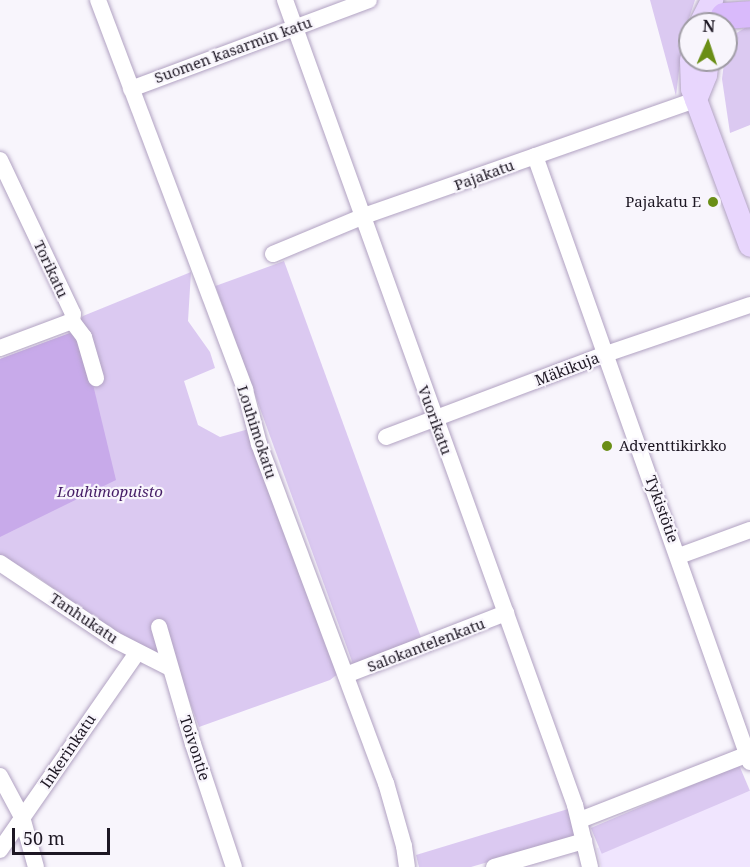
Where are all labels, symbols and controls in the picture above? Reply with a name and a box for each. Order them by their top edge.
north arrow [678,12,738,72]
street label: Suomen kasarmin katu [152,13,314,87]
text: N [702,15,716,37]
street label: Pajakatu [452,156,516,194]
place label: Pajakatu E [625,193,701,211]
marker: Pajakatu E [706,195,720,209]
street label: Torikatu [30,238,72,300]
street label: Mäkikuja [532,349,602,389]
street label: Louhimokatu [233,383,281,481]
street label: Vuorikatu [414,383,456,457]
place label: Adventtikirkko [619,437,727,455]
marker: Adventtikirkko [600,439,614,453]
street label: Tykistötie [642,473,682,545]
park label: Louhimopuisto [57,483,163,501]
street label: Tanhukatu [47,589,121,647]
street label: Salokantelenkatu [365,614,487,676]
street label: Inkerinkatu [37,711,99,791]
street label: Toivontie [176,713,214,783]
scale bar [15,816,112,854]
text: 50 m [23,826,65,850]

